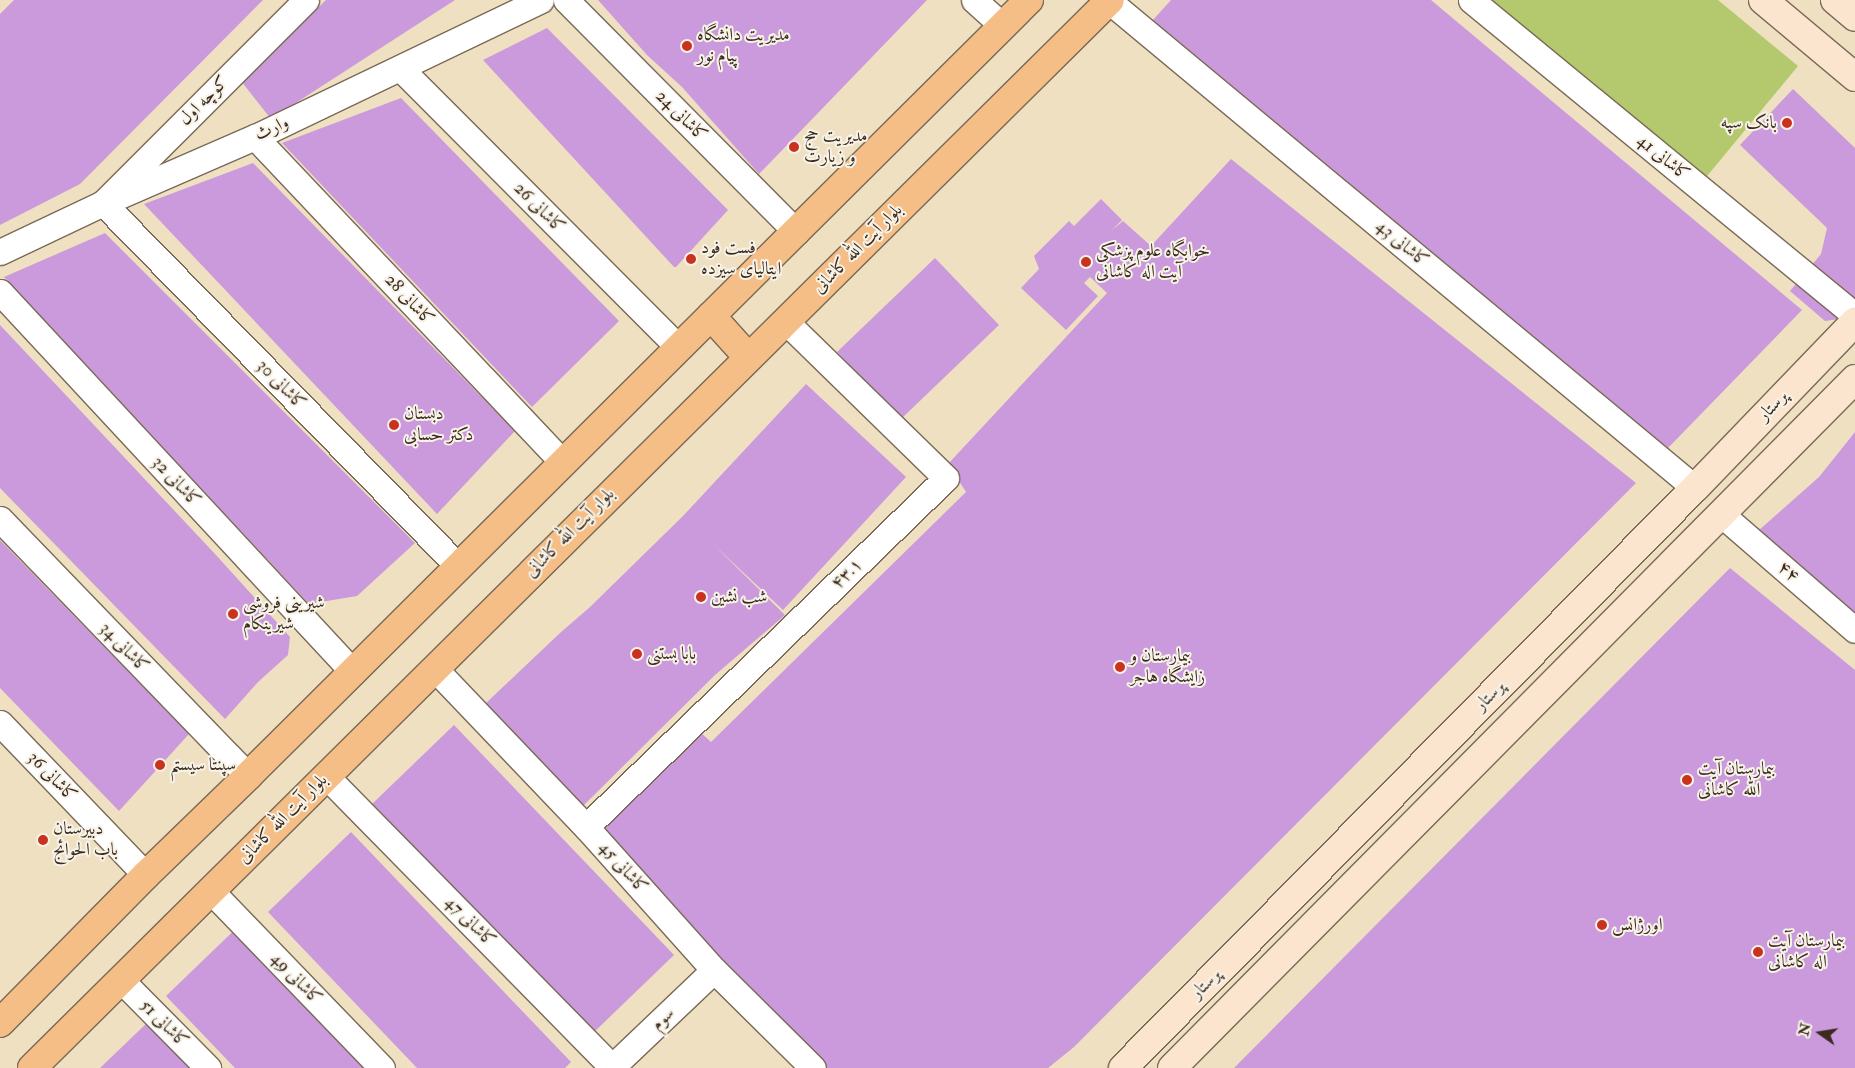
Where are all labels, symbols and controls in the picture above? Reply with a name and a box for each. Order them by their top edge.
place label: مدیریت دانشگاه پیام نور [697,25,790,68]
marker: مدیریت دانشگاه پیام نور [681,40,693,52]
street label: کوچه اول [175,72,233,130]
street label: کاشانی 24 [651,86,711,146]
street label: وارث [252,112,292,146]
place label: بانک سپه [1720,112,1777,134]
marker: بانک سپه [1781,117,1793,129]
place label: مدیریت حج و زیارت [804,126,868,168]
street label: کاشانی 41 [1632,130,1694,186]
marker: مدیریت حج و زیارت [788,141,800,153]
street label: کاشانی 26 [509,178,569,238]
street label: بلوار آیت الله کاشانی [809,200,907,298]
street label: کاشانی 43 [1371,216,1433,272]
place label: فست فود ایتالیای سیزده [701,238,781,280]
place label: خوابگاه علوم پزشکی آیت اله کاشانی [1096,241,1210,284]
marker: فست فود ایتالیای سیزده [685,253,697,265]
marker: خوابگاه علوم پزشکی آیت اله کاشانی [1080,256,1092,268]
street label: کاشانی 28 [380,270,438,330]
street label: کاشانی 30 [252,355,310,415]
street label: پرستار [1753,386,1793,426]
place label: دبستان دکتر حسابی [404,404,473,446]
marker: دبستان دکتر حسابی [388,419,400,431]
street label: کاشانی 32 [147,452,205,512]
street label: بلوار آیت الله کاشانی [521,484,619,582]
street label: ۴۳.۱ [827,554,867,594]
street label: ۴۴ [1773,557,1803,587]
place label: شب نشین [711,586,767,608]
marker: شب نشین [695,591,707,603]
place label: شیرینی فروشی شیرینکام [243,593,325,636]
marker: شیرینی فروشی شیرینکام [227,608,239,620]
street label: کاشانی 34 [95,618,153,678]
place label: بابا بستنی [647,643,696,665]
place label: بیمارستان و زایشگاه هاجر [1130,646,1205,689]
marker: بابا بستنی [631,648,643,660]
marker: بیمارستان و زایشگاه هاجر [1114,661,1126,673]
street label: پرستار [1470,676,1510,716]
street label: کاشانی 36 [23,747,81,807]
place label: سپنتا سیستم [170,754,236,776]
marker: سپنتا سیستم [154,759,166,771]
place label: بیمارستان آیت الله کاشانی [1698,759,1775,802]
street label: بلوار آیت الله کاشانی [234,770,332,868]
marker: بیمارستان آیت الله کاشانی [1680,773,1694,787]
place label: دبیرستان باب الحوائج [53,819,118,862]
marker: دبیرستان باب الحوائج [37,834,49,846]
street label: کاشانی 45 [594,837,652,899]
street label: کاشانی 47 [440,892,500,952]
place label: اورژانس [1612,914,1663,936]
marker: اورژانس [1596,919,1608,931]
place label: بیمارستان آیت اله کاشانی [1768,931,1845,974]
marker: بیمارستان آیت اله کاشانی [1752,946,1764,958]
street label: کاشانی 49 [266,948,326,1010]
street label: پرستار [1186,964,1226,1004]
street label: کاشانی 51 [135,995,193,1053]
street label: سوم [647,1003,679,1035]
north arrow [1795,1008,1845,1058]
text: N [1795,1021,1815,1038]

